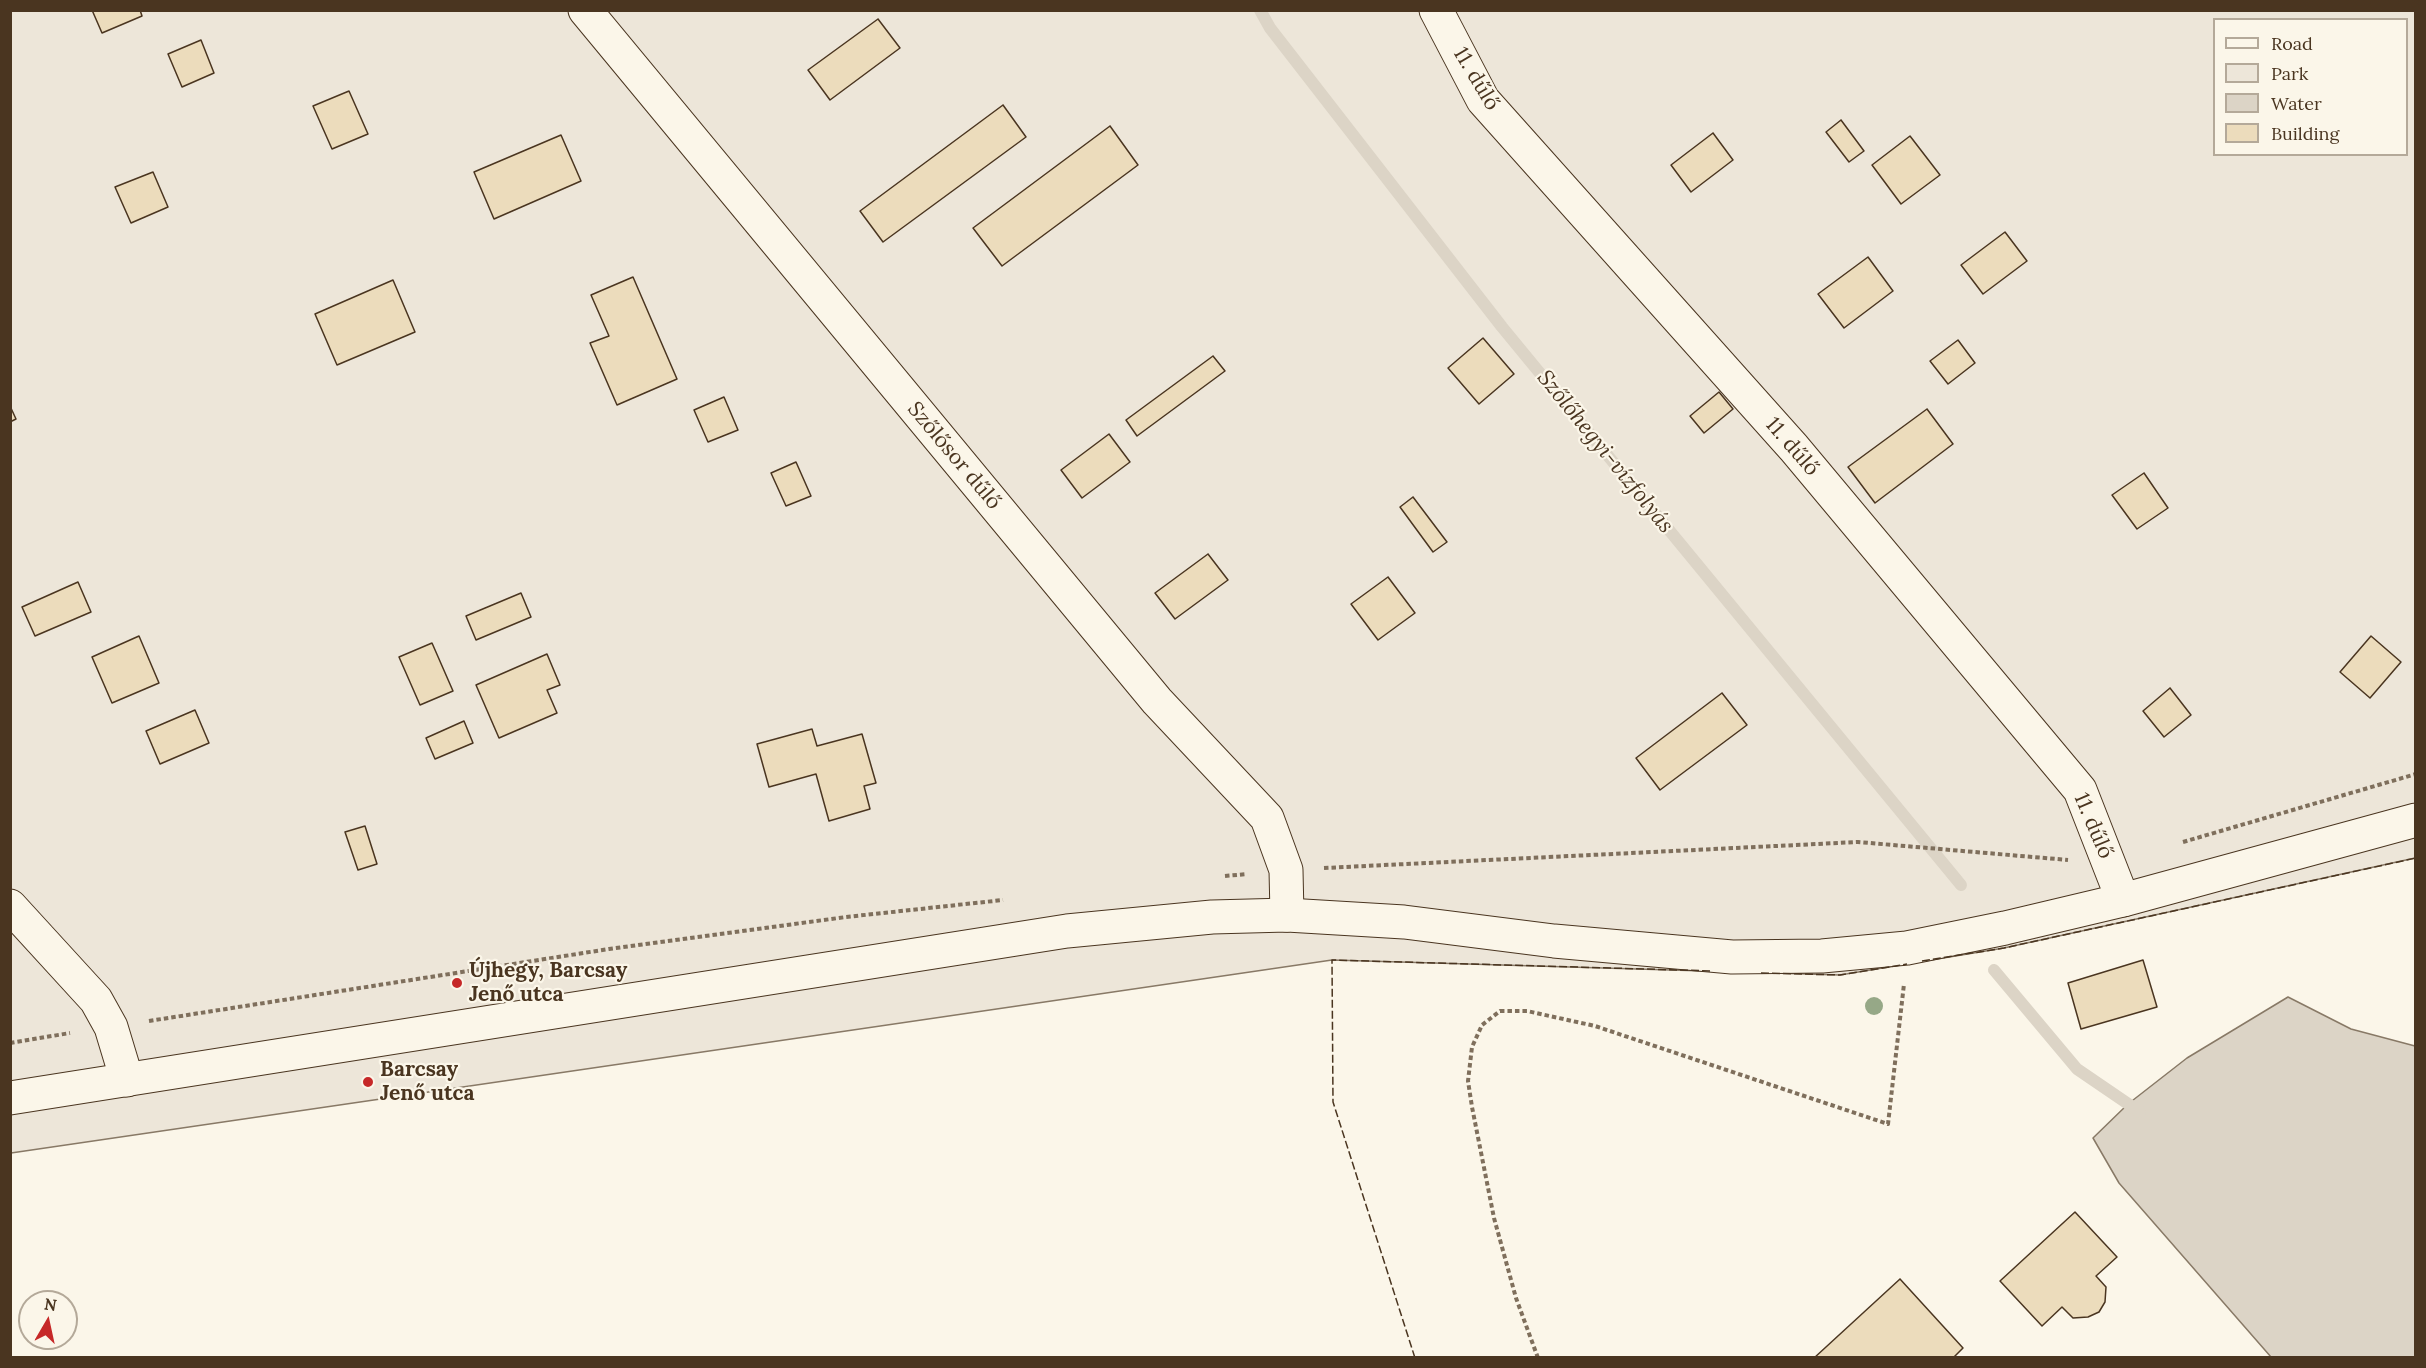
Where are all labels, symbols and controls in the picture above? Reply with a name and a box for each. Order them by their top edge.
legend [2213,18,2408,156]
text: Road [2271,32,2313,55]
street label: 11. dűlő [1447,43,1505,115]
text: Park [2271,62,2308,85]
text: Water [2271,92,2322,115]
text: Building [2271,122,2339,145]
water label: Szőlőhegyi-vízfolyás [1531,365,1679,539]
street label: Szőlősor dűlő [902,397,1006,515]
street label: 11. dűlő [1760,413,1824,481]
street label: 11. dűlő [2068,789,2118,863]
place label: Újhegy, Barcsay Jenő utca [469,958,627,1008]
marker: Újhegy, Barcsay Jenő utca [450,976,464,990]
place label: Barcsay Jenő utca [380,1057,474,1107]
marker: Barcsay Jenő utca [361,1075,375,1089]
north arrow [18,1290,78,1350]
text: N [43,1293,58,1315]

